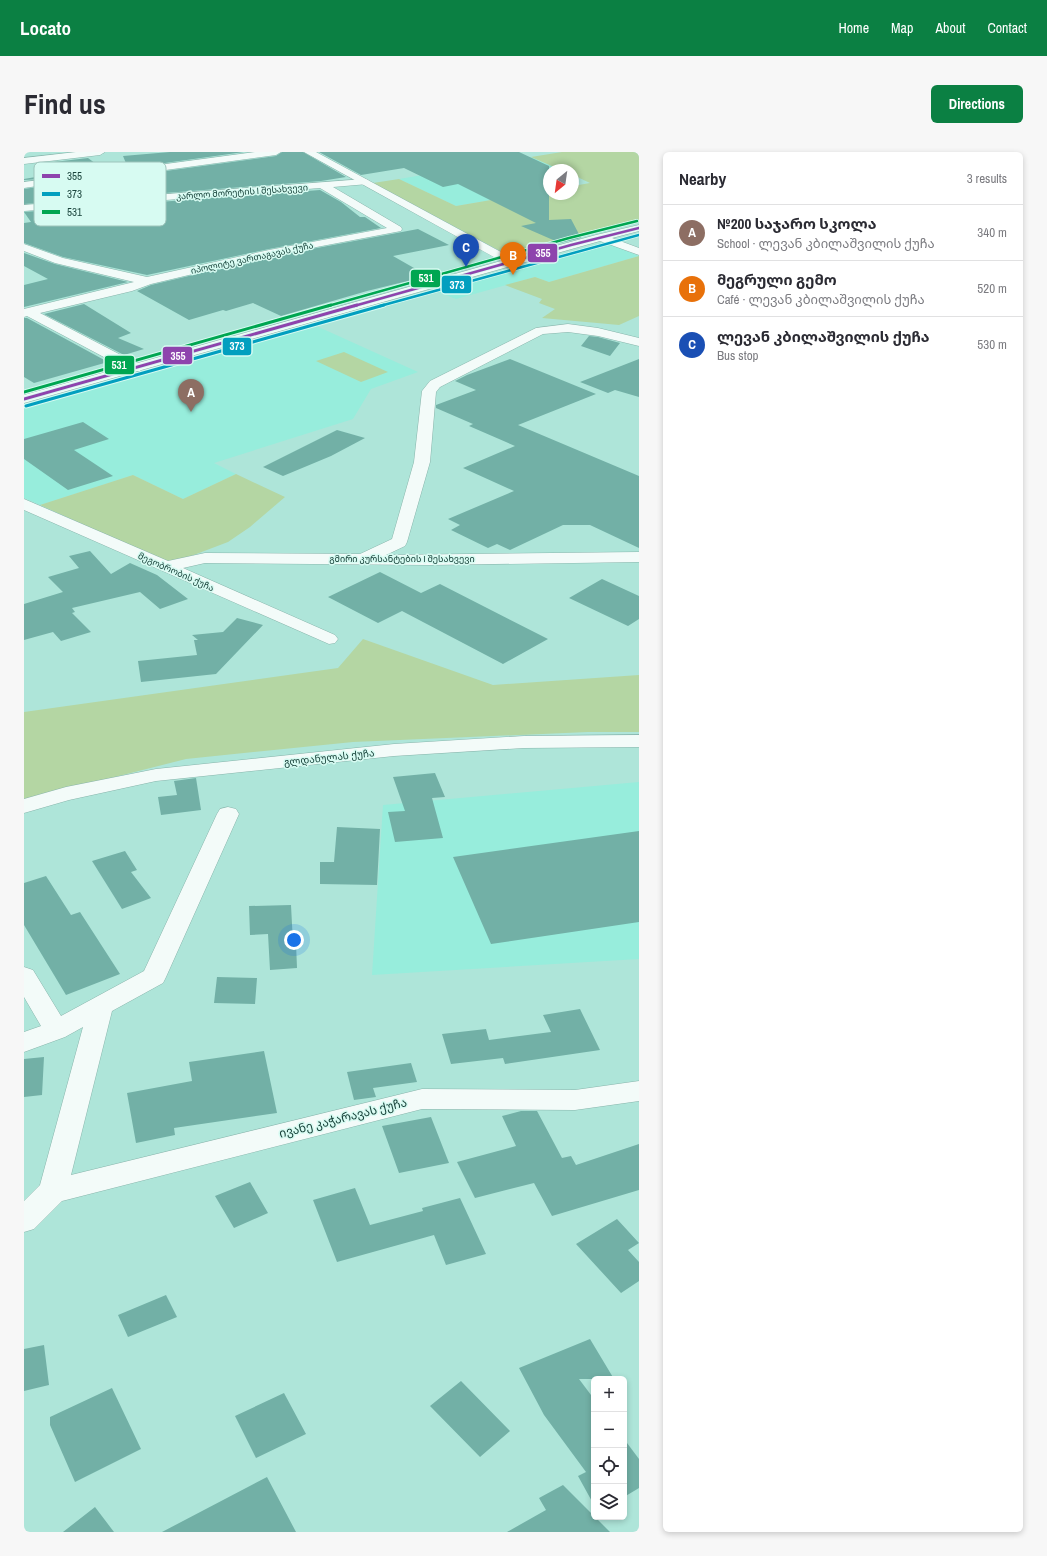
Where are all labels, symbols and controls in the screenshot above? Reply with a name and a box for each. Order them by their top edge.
text: Locato [20,15,71,41]
text: Home [838,19,869,37]
text: Map [891,19,913,37]
text: About [935,19,965,37]
text: Contact [987,19,1027,37]
text: Find us [24,85,106,123]
button: Directions [931,85,1023,123]
legend [34,162,166,226]
north arrow [543,164,579,200]
text: Nearby [679,167,726,190]
text: 355 [67,169,82,183]
text: 3 results [967,170,1007,187]
street label: კარლო მორეტის I შესახვევი [176,181,308,203]
text: 373 [67,187,82,201]
text: 531 [67,205,82,219]
text: №200 საჯარო სკოლა [717,213,876,234]
text: A [688,224,696,241]
text: 340 m [977,224,1007,241]
pin: C [453,234,479,267]
text: School · ლევან კბილაშვილის ქუჩა [717,235,935,252]
street label: იპოლიტე ვართაგავას ქუჩა [190,239,315,277]
pin: B [500,242,526,275]
line badge: 355 [527,243,558,263]
text: 355 [535,246,551,260]
line badge: 531 [410,269,441,288]
text: მეგრული გემო [717,269,837,290]
text: 531 [418,271,434,285]
line badge: 373 [441,275,472,294]
text: 373 [449,278,465,292]
text: B [688,280,696,297]
text: 520 m [977,280,1007,297]
text: Café · ლევან კბილაშვილის ქუჩა [717,291,925,308]
text: ლევან კბილაშვილის ქუჩა [717,326,930,347]
text: C [688,336,696,353]
text: 530 m [977,336,1007,353]
line badge: 373 [222,337,252,356]
text: 373 [229,339,245,353]
line badge: 355 [162,346,193,365]
text: Bus stop [717,347,758,364]
text: 355 [170,349,186,363]
line badge: 531 [104,355,135,375]
text: 531 [111,358,127,372]
pin: A [178,379,204,412]
street label: მეგობრობის ქუჩა [136,550,216,594]
street label: გმირი კურსანტების I შესახვევი [329,553,475,565]
street label: გლდანულას ქუჩა [283,746,375,769]
your location [284,930,304,950]
street label: ივანე კაჭარავას ქუჩა [277,1094,409,1142]
map controls [591,1376,627,1520]
button: + [591,1376,627,1412]
button: − [591,1412,627,1448]
button: locate [591,1448,627,1484]
button: layers [591,1484,627,1520]

